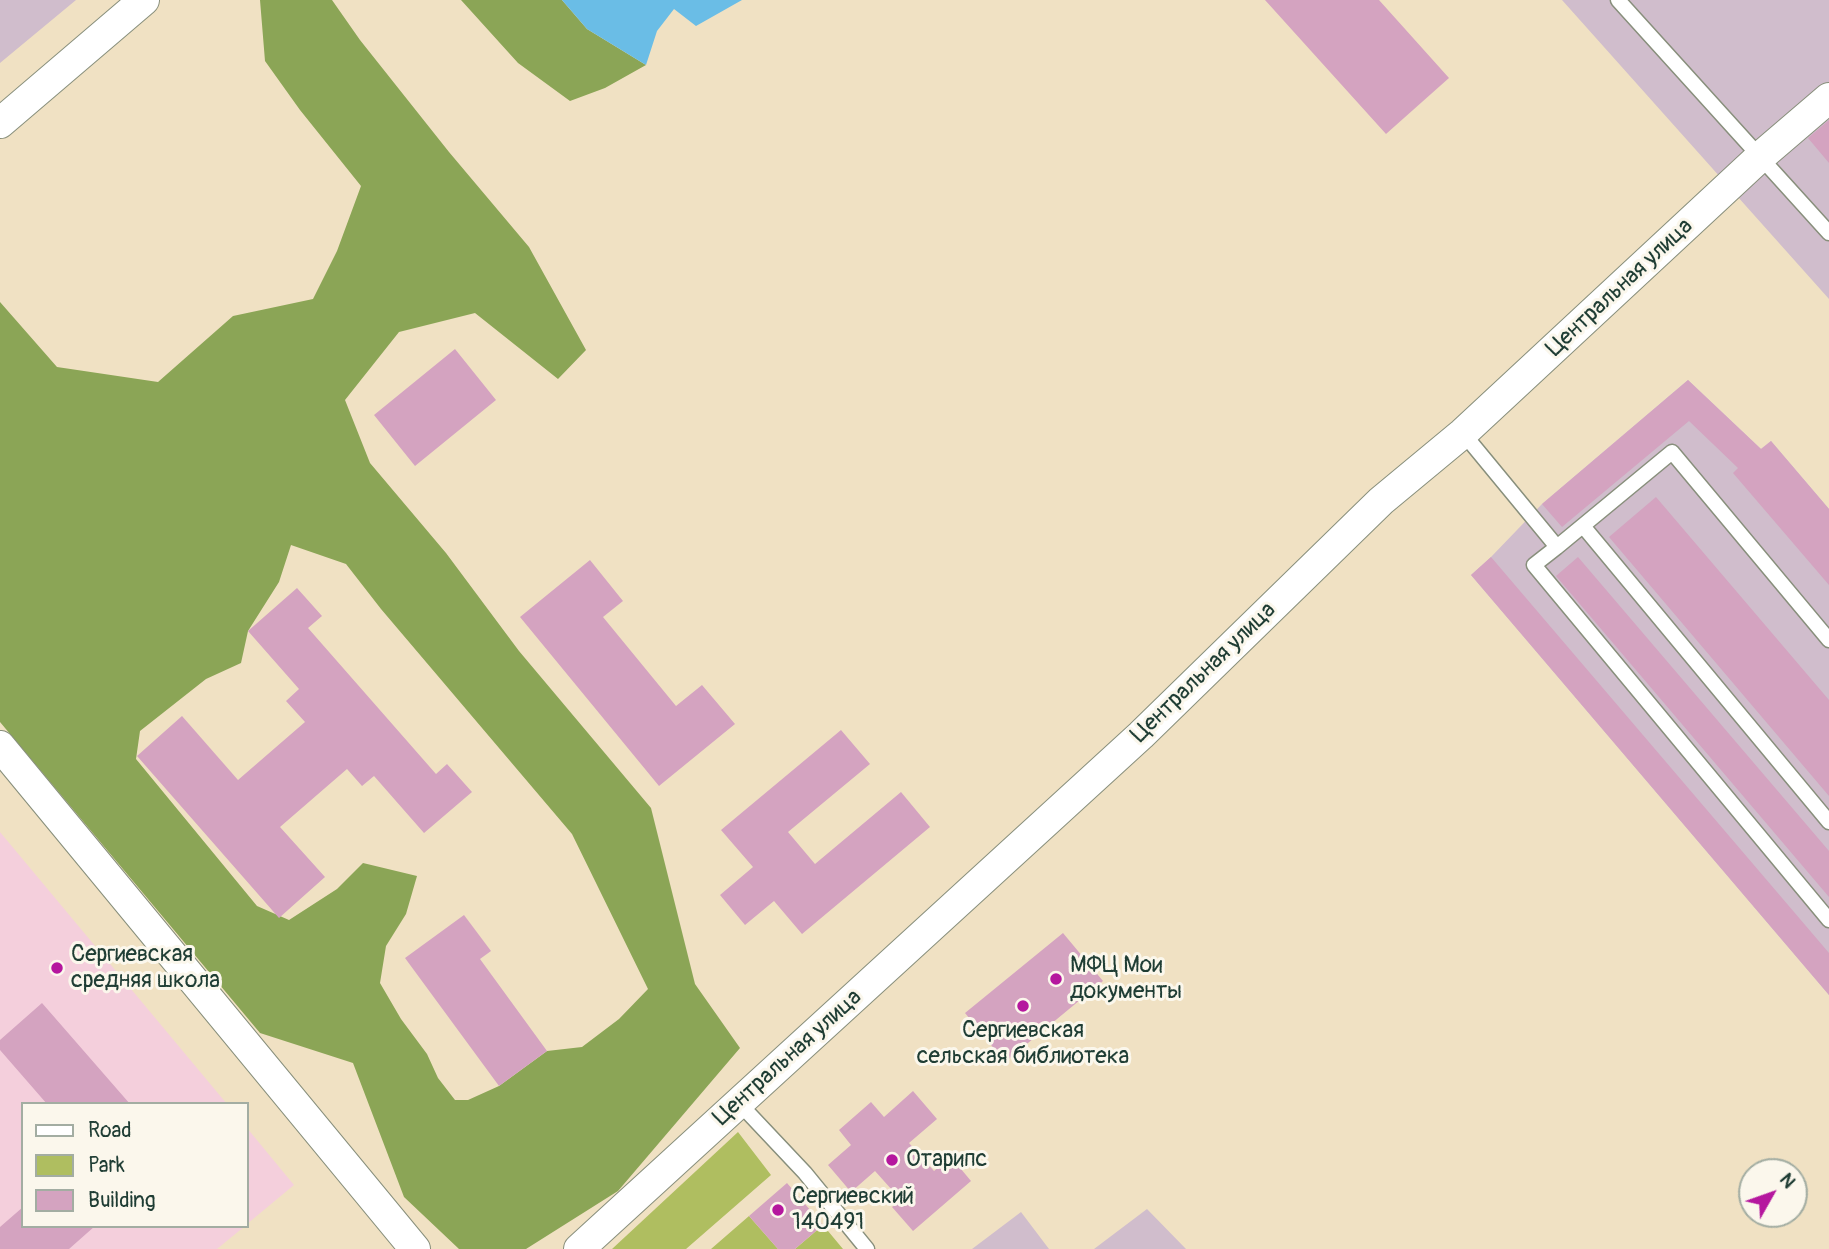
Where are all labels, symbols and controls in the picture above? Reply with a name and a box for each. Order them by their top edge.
street label: Центральная улица [1541,213,1699,363]
street label: Центральная улица [1126,597,1282,749]
place label: Сергиевская средняя школа [71,941,220,995]
place label: МФЦ Мои документы [1070,952,1182,1006]
marker: Сергиевская средняя школа [49,960,65,976]
marker: МФЦ Мои документы [1048,971,1064,987]
street label: Центральная улица [708,984,868,1132]
marker: Сергиевская сельская библиотека [1015,998,1031,1014]
place label: Сергиевская сельская библиотека [917,1017,1129,1071]
legend [21,1102,248,1228]
text: Road [88,1117,132,1144]
place label: Отарипс [906,1146,987,1174]
text: Park [88,1152,125,1179]
marker: Отарипс [884,1152,900,1168]
north arrow [1738,1158,1808,1228]
text: N [1774,1168,1801,1193]
place label: Сергиевский 140491 [792,1183,914,1237]
text: Building [88,1187,155,1214]
marker: Сергиевский 140491 [770,1202,786,1218]

